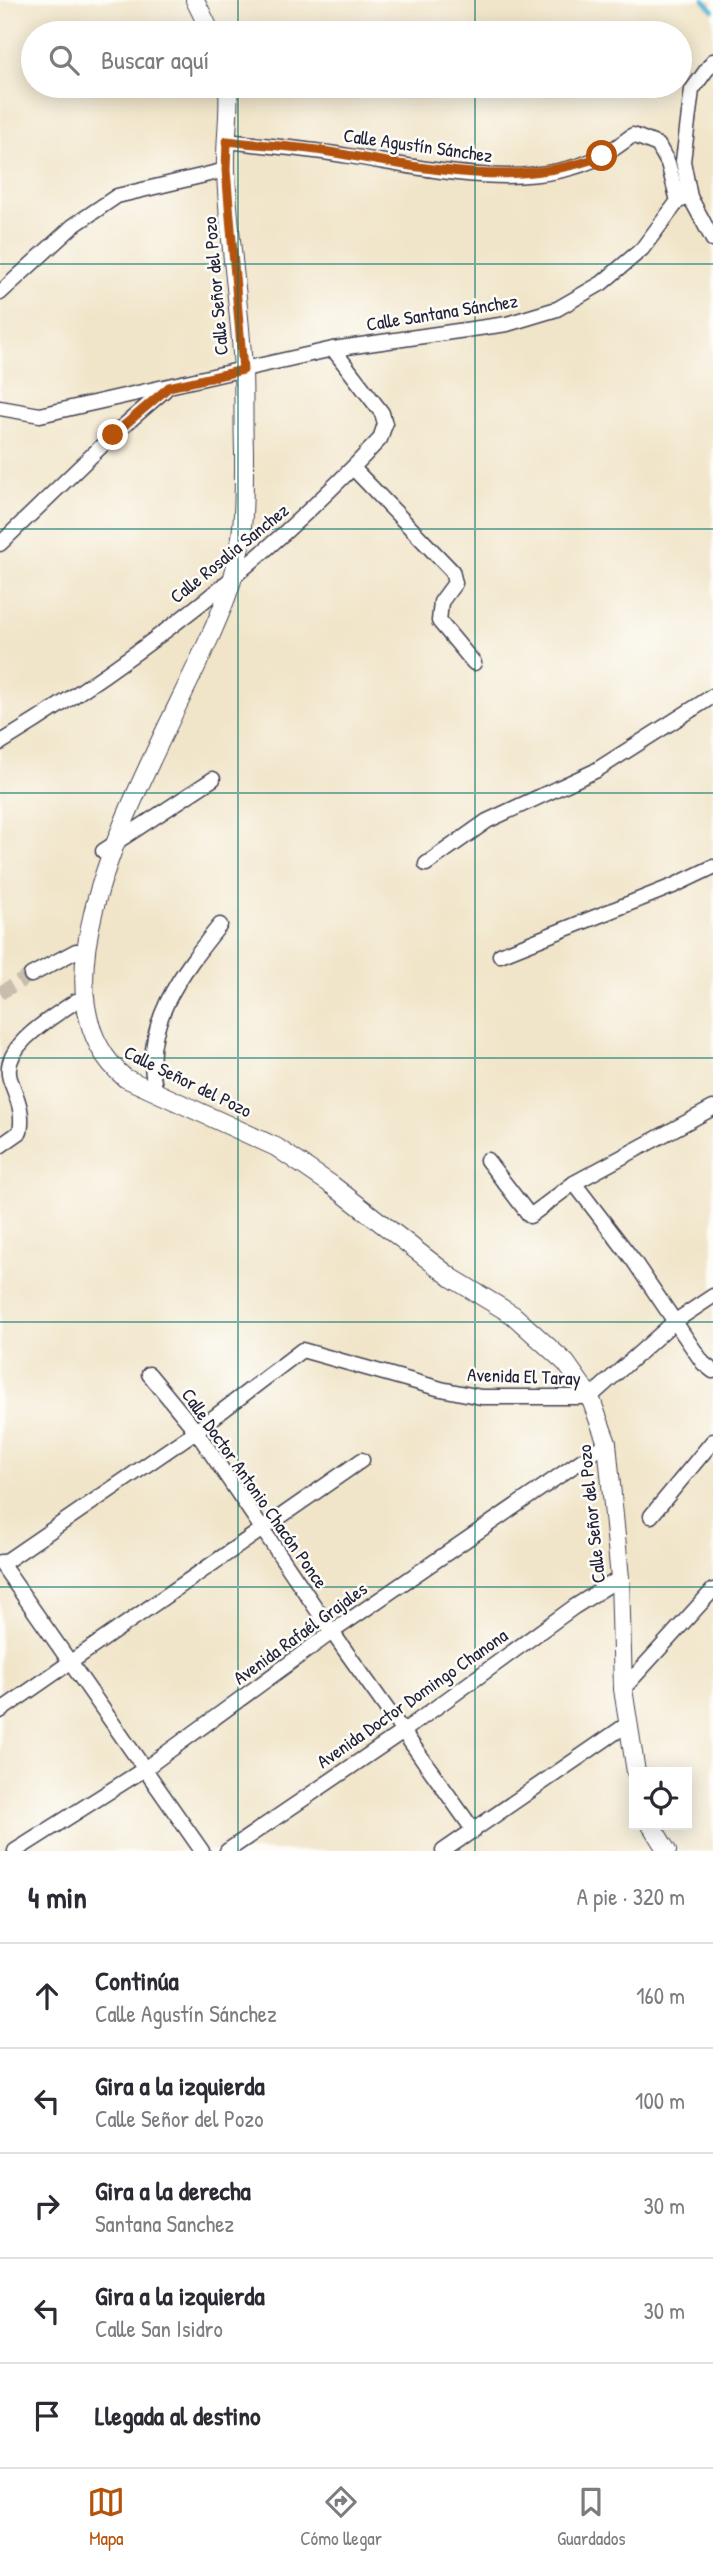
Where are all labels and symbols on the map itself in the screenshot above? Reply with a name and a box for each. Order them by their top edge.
street label: Calle Agustín Sánchez [342,122,494,168]
route start [586,140,617,171]
street label: Calle Señor del Pozo [196,215,234,356]
street label: Calle Santana Sánchez [364,287,520,337]
route end [97,419,128,450]
street label: Calle Rosalia Sanchez [164,497,294,609]
street label: Calle Señor del Pozo [120,1039,257,1123]
street label: Avenida El Taray [467,1361,581,1391]
street label: Calle Doctor Antonio Chacón Ponce [176,1383,334,1594]
street label: Calle Señor del Pozo [571,1443,611,1585]
street label: Avenida Rafaél Grajales [228,1576,372,1690]
street label: Avenida Doctor Domingo Chanona [311,1622,513,1774]

